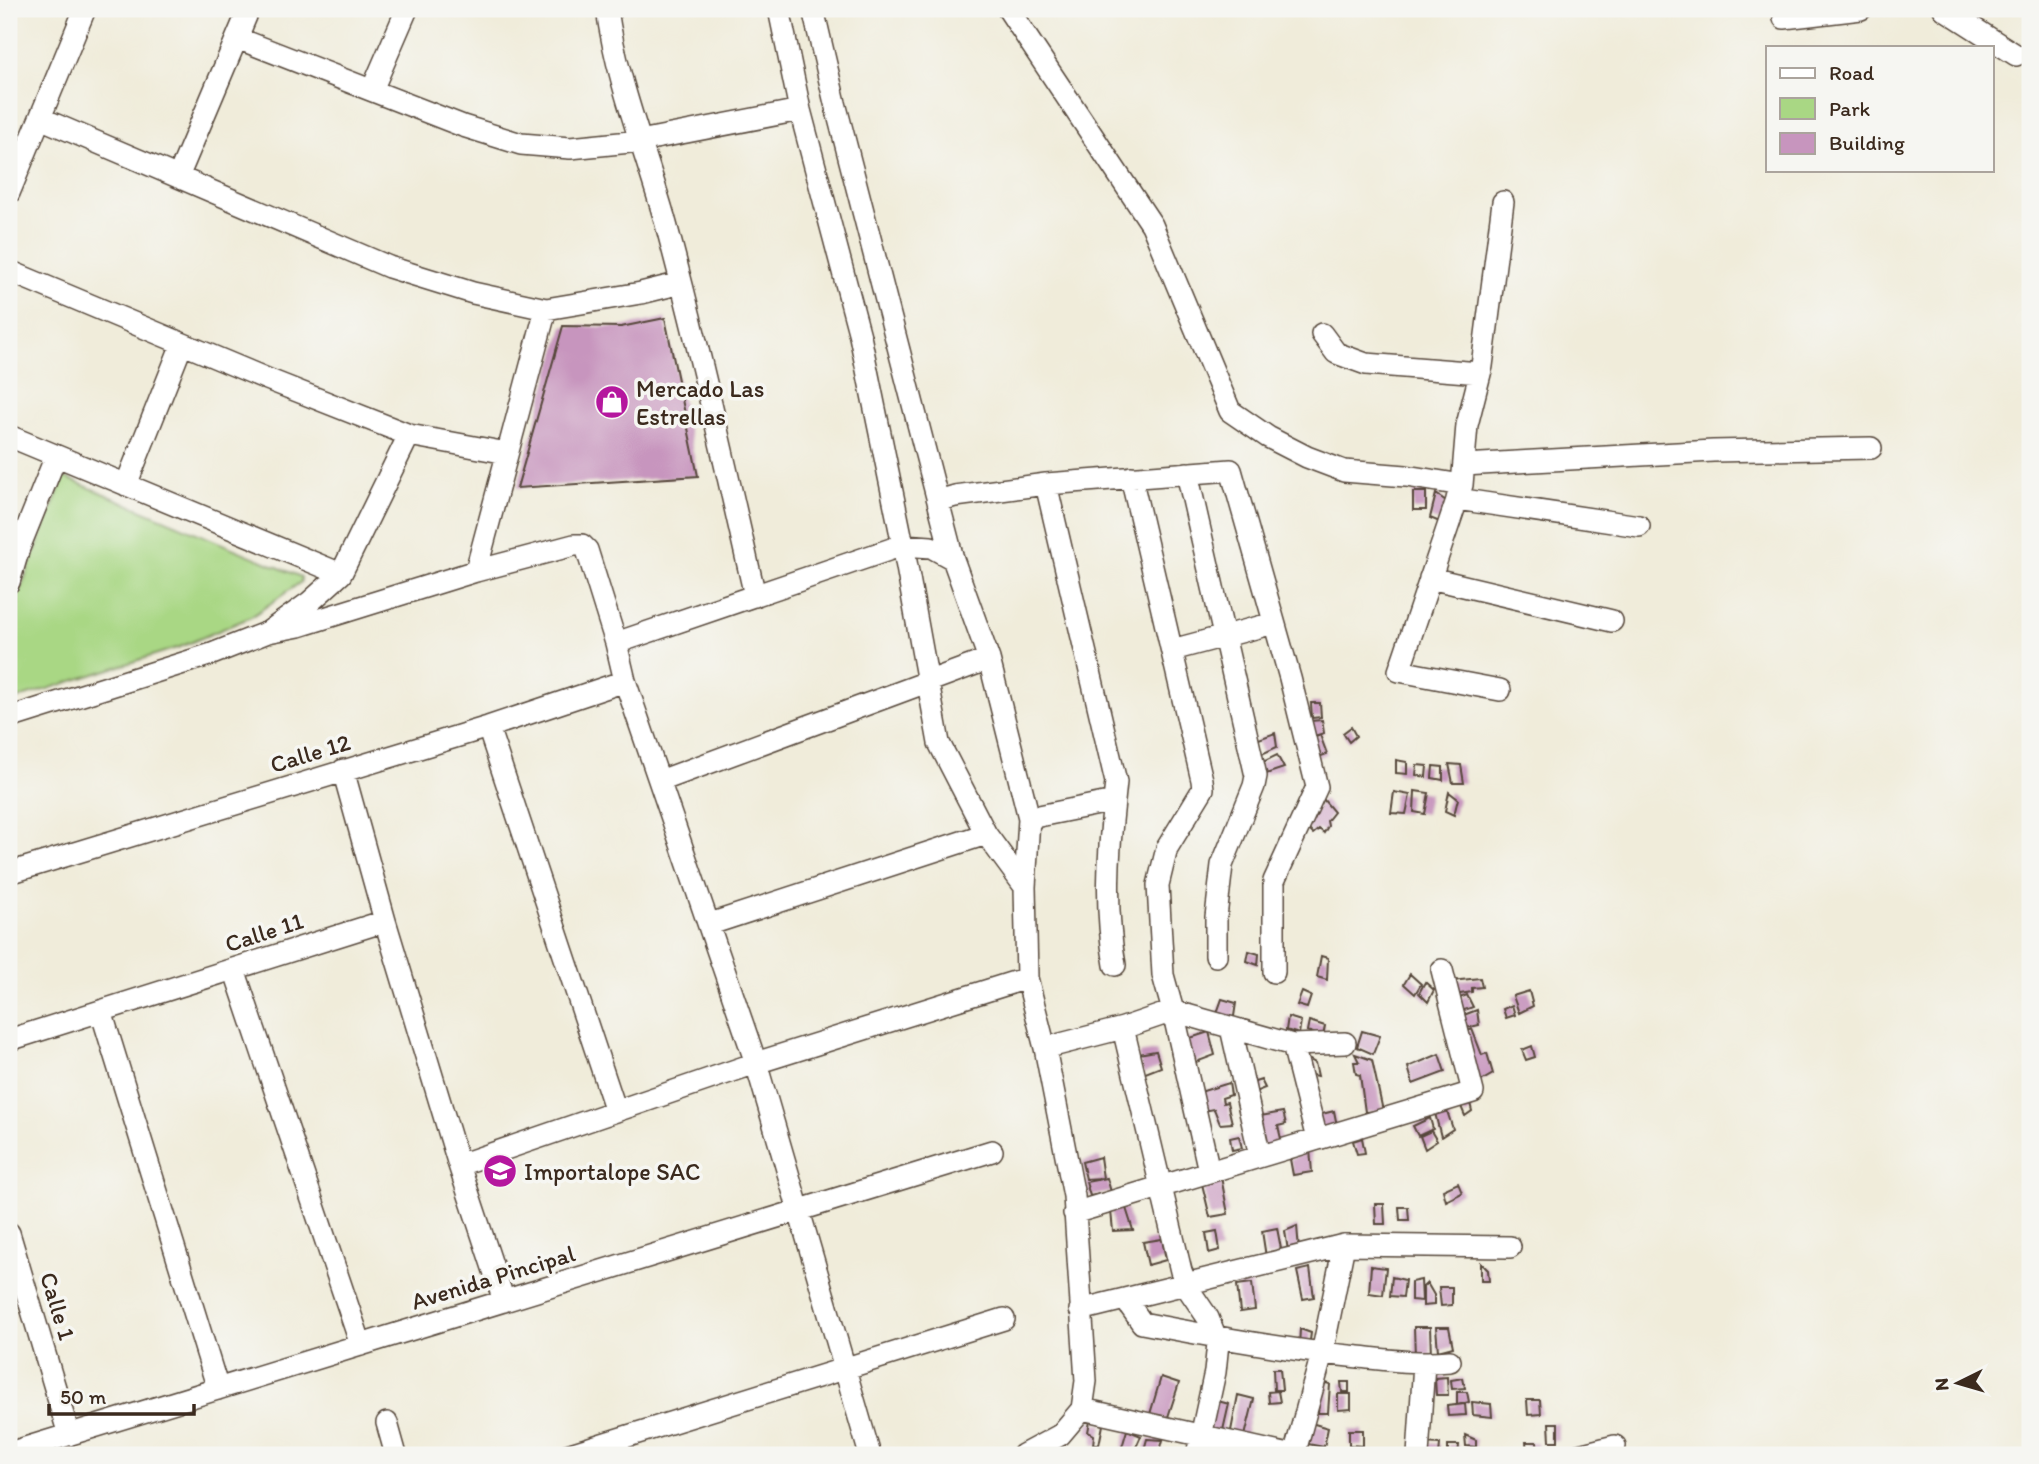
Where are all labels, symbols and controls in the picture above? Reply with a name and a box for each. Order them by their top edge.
legend [1766,46,1994,172]
text: Road [1829,60,1875,85]
text: Park [1829,96,1871,121]
text: Building [1829,130,1905,155]
place label: Mercado Las Estrellas [636,374,765,431]
shop icon: Mercado Las Estrellas [593,383,631,421]
street label: Calle 12 [267,727,354,779]
street label: Calle 11 [221,906,307,958]
school or university icon: Importalope SAC [481,1152,519,1190]
place label: Importalope SAC [524,1157,700,1186]
street label: Avenida Pincipal [408,1238,579,1316]
street label: Calle 1 [34,1269,82,1343]
north arrow [1924,1348,1994,1418]
scale bar [49,1373,194,1417]
text: N [1930,1377,1954,1392]
text: 50 m [60,1384,107,1409]

